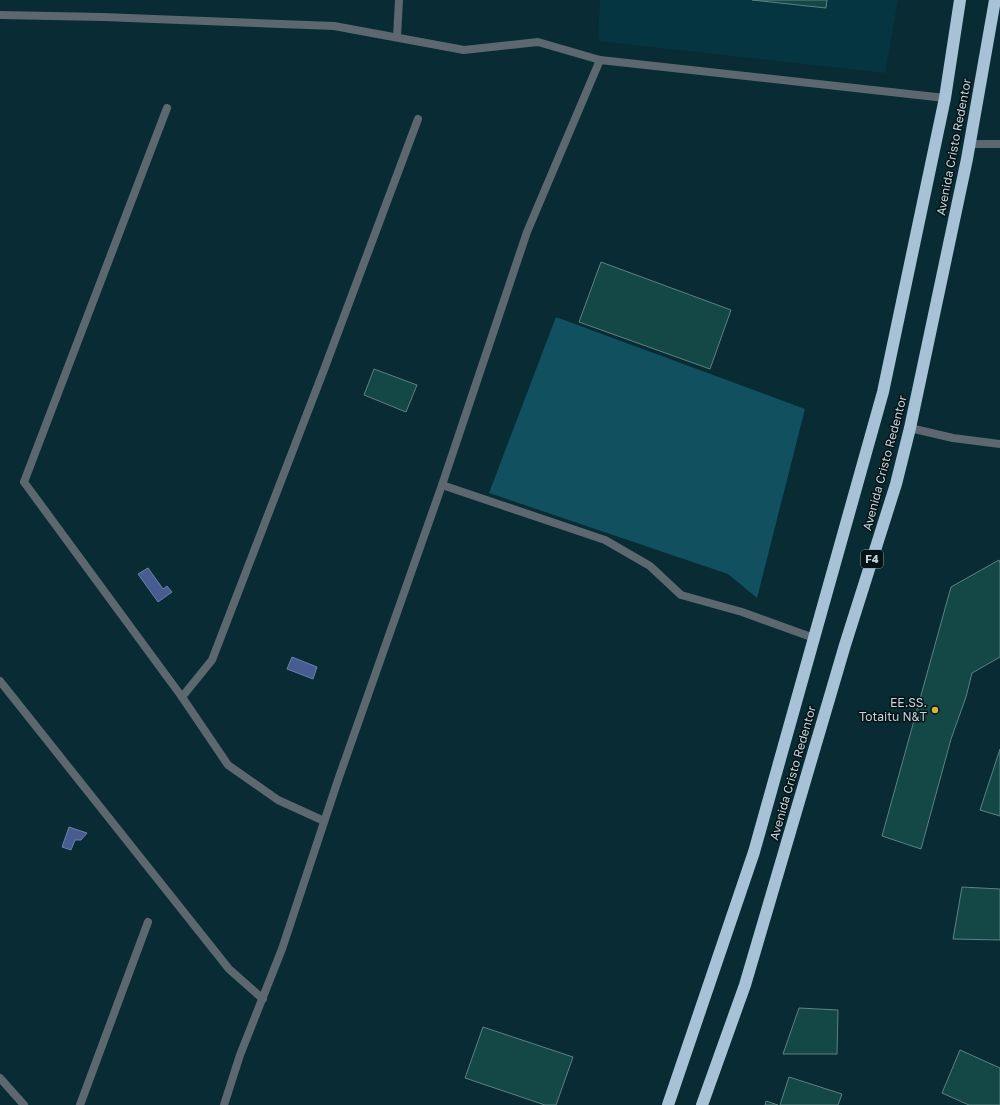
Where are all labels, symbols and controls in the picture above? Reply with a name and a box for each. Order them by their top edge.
street label: Avenida Cristo Redentor [933,77,974,217]
street label: Avenida Cristo Redentor [859,393,910,532]
road number: F4 [861,550,883,568]
place label: EE.SS. Totaitu N&T [859,695,928,724]
street label: Avenida Cristo Redentor [766,704,819,842]
marker: EE.SS. Totaitu N&T [930,705,940,715]

